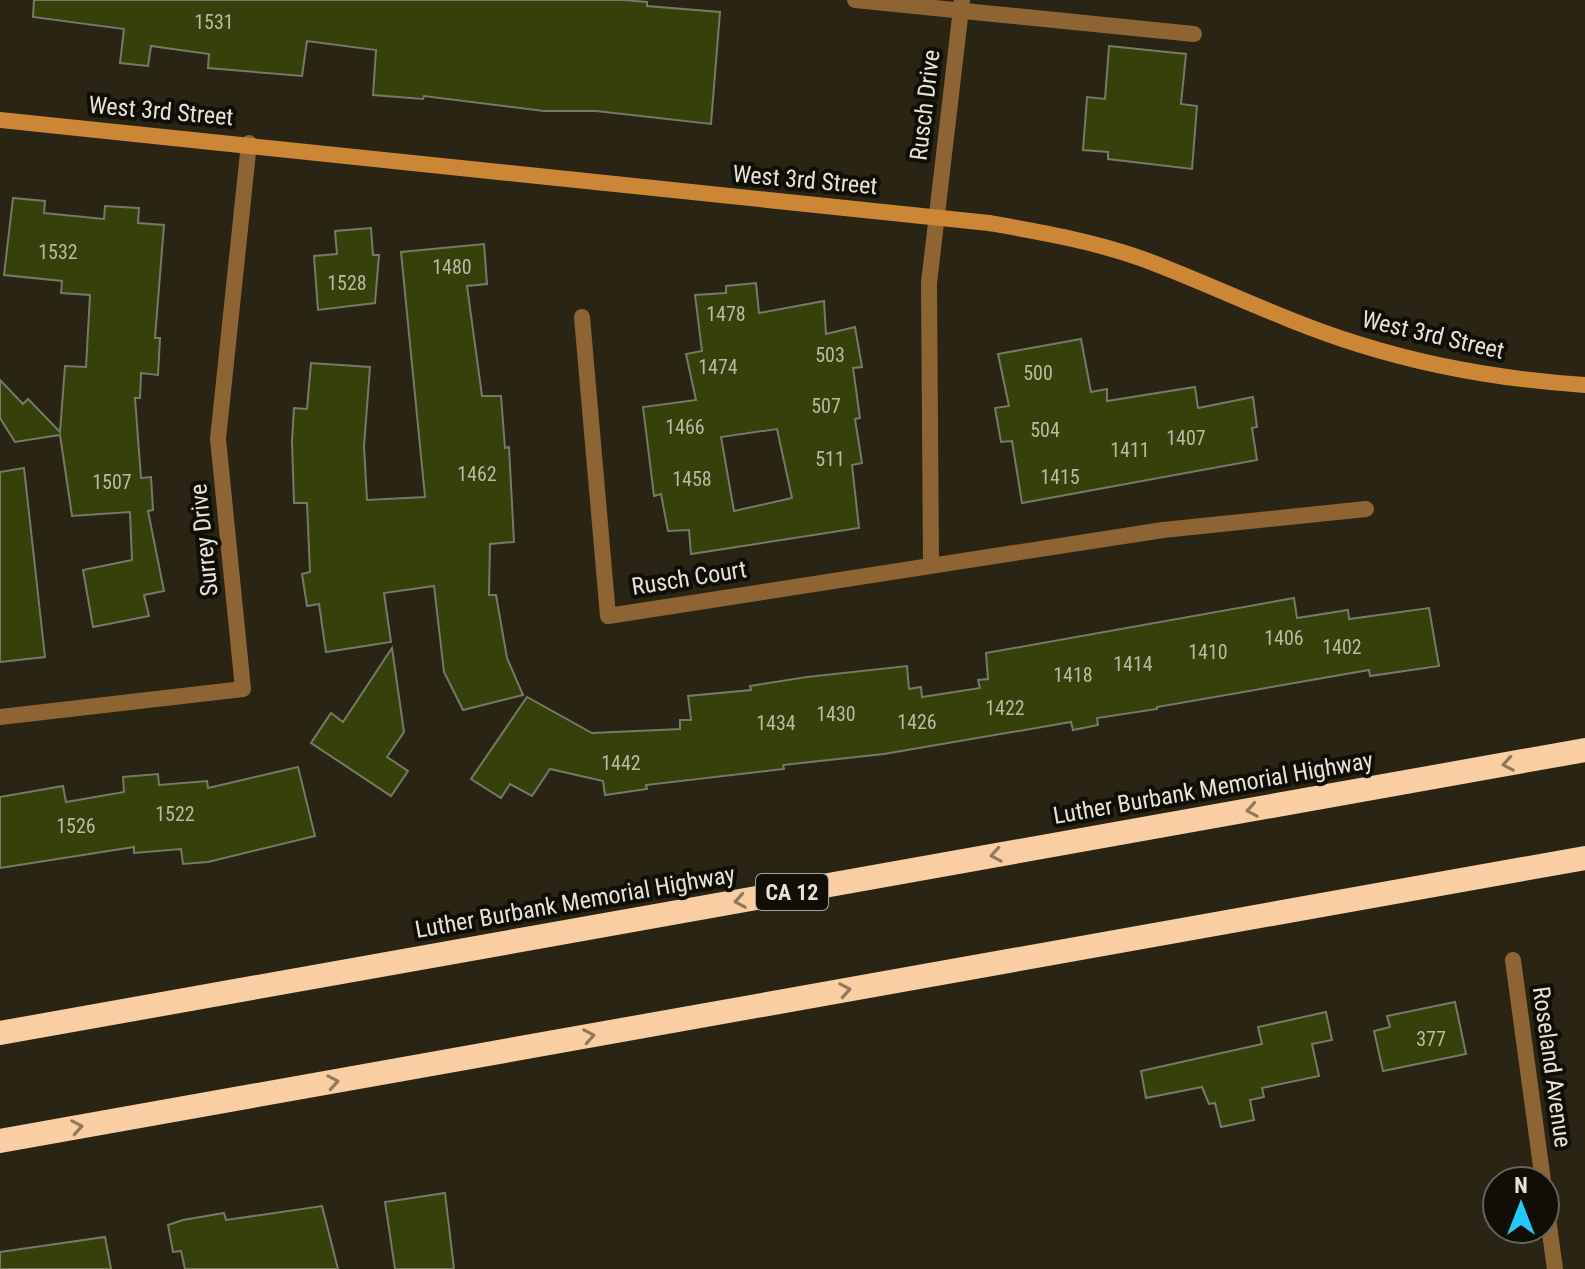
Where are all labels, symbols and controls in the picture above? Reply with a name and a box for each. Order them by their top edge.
house number: 1531 [194,10,234,34]
street label: Rusch Drive [904,48,946,162]
street label: West 3rd Street [87,91,235,131]
street label: West 3rd Street [731,160,879,200]
house number: 1532 [38,240,78,264]
house number: 1480 [432,255,472,279]
house number: 1528 [327,271,367,295]
house number: 1478 [706,302,746,326]
street label: West 3rd Street [1359,305,1507,365]
house number: 503 [815,343,845,367]
house number: 1474 [698,355,738,379]
house number: 500 [1023,361,1053,385]
house number: 507 [811,394,841,418]
house number: 1466 [665,415,705,439]
house number: 504 [1030,418,1060,442]
house number: 1407 [1166,426,1206,450]
house number: 1411 [1110,438,1150,462]
house number: 511 [815,447,845,471]
house number: 1462 [457,462,497,486]
house number: 1415 [1040,465,1080,489]
house number: 1458 [672,467,712,491]
house number: 1507 [92,470,132,494]
street label: Surrey Drive [184,482,224,598]
street label: Rusch Court [630,555,748,601]
house number: 1406 [1264,626,1304,650]
house number: 1402 [1322,635,1362,659]
house number: 1410 [1188,640,1228,664]
house number: 1414 [1113,652,1153,676]
house number: 1418 [1053,663,1093,687]
house number: 1422 [985,696,1025,720]
house number: 1430 [816,702,856,726]
house number: 1426 [897,710,937,734]
house number: 1434 [756,711,796,735]
street label: Luther Burbank Memorial Highway [1051,746,1375,830]
house number: 1442 [601,751,641,775]
one-way arrow [1501,754,1515,771]
one-way arrow [1245,800,1259,817]
house number: 1522 [155,802,195,826]
house number: 1526 [56,814,96,838]
one-way arrow [990,846,1003,863]
street label: Luther Burbank Memorial Highway [413,860,737,944]
road number: CA 12 [756,874,828,910]
one-way arrow [734,892,747,909]
one-way arrow [838,983,851,1000]
street label: Roseland Avenue [1527,985,1577,1149]
house number: 377 [1416,1027,1446,1051]
one-way arrow [582,1028,596,1045]
one-way arrow [326,1074,340,1091]
one-way arrow [70,1120,84,1137]
north arrow [1481,1165,1561,1245]
text: N [1514,1173,1528,1198]

